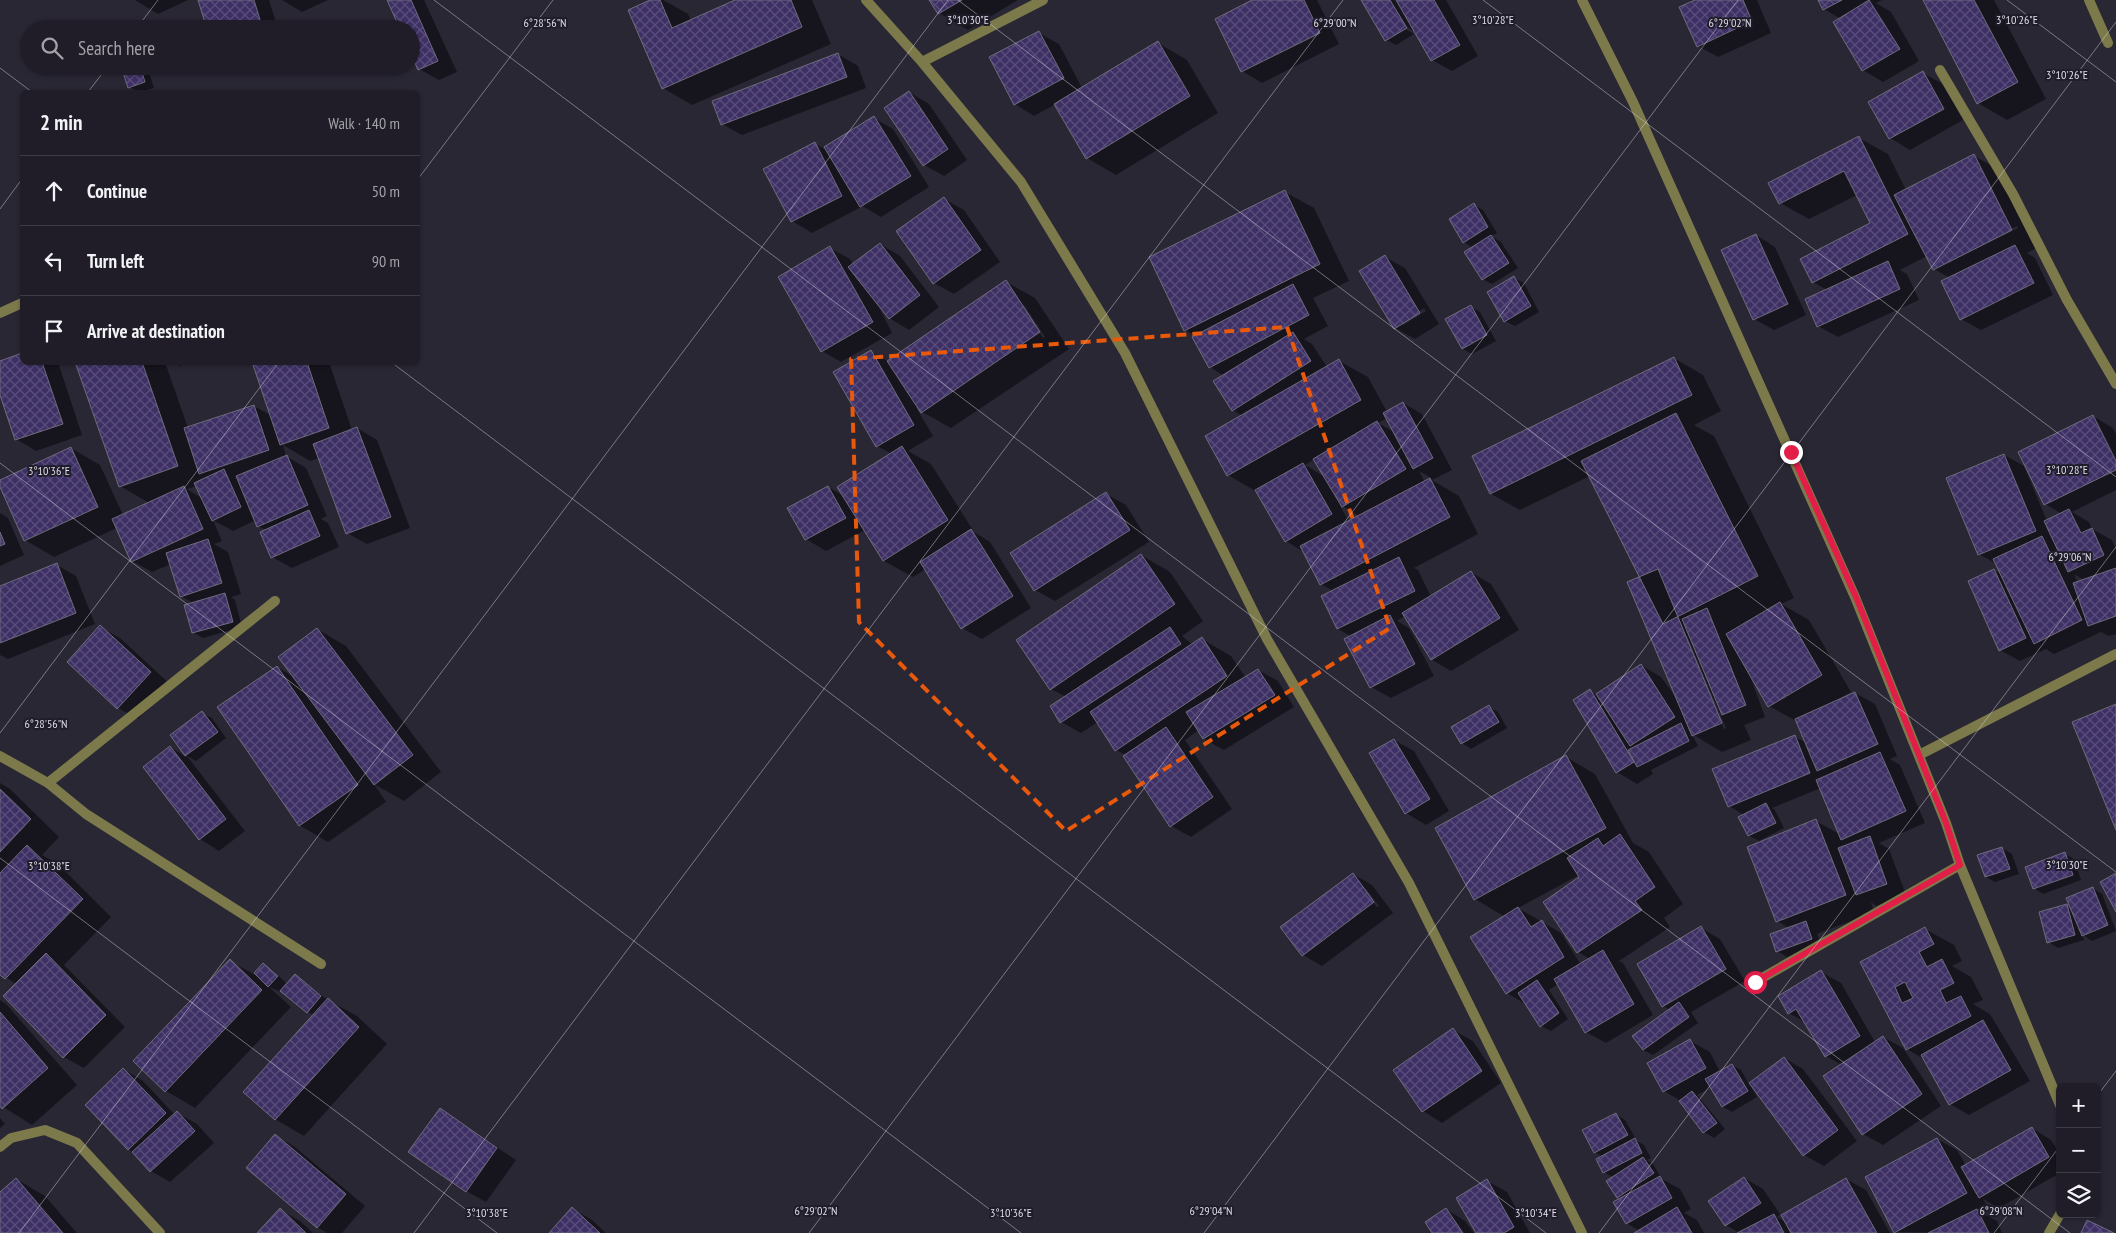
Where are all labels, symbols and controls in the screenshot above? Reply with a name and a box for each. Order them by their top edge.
text: 3°10'30"E [947,12,989,27]
text: 3°10'28"E [1472,12,1514,27]
text: 3°10'26"E [1996,12,2038,27]
text: 6°28'56"N [523,15,567,30]
text: 6°29'00"N [1313,15,1357,30]
text: 6°29'02"N [1708,15,1752,30]
search box [20,20,420,75]
icon: search [38,34,66,62]
text: Search here [78,36,155,60]
text: 3°10'26"E [2046,67,2088,82]
text: 2 min [40,109,82,136]
text: Walk · 140 m [328,113,400,133]
icon: ahead [40,177,68,205]
text: Continue [87,179,147,203]
text: 50 m [372,181,400,201]
icon: left [40,247,68,275]
text: Turn left [87,249,144,273]
text: 90 m [372,251,400,271]
icon: arrive [40,317,68,345]
text: Arrive at destination [87,319,225,343]
route end [1780,441,1803,464]
text: 3°10'28"E [2046,462,2088,477]
text: 3°10'36"E [28,463,70,478]
text: 6°29'06"N [2048,549,2092,564]
text: 6°28'56"N [24,716,68,731]
text: 3°10'30"E [2046,857,2088,872]
text: 3°10'38"E [28,858,70,873]
route start [1744,971,1767,994]
map controls [2056,1083,2101,1218]
button: + [2056,1083,2101,1128]
button: − [2056,1128,2101,1173]
button: layers [2056,1173,2101,1218]
text: 6°29'02"N [794,1203,838,1218]
text: 6°29'04"N [1189,1203,1233,1218]
text: 6°29'08"N [1979,1203,2023,1218]
text: 3°10'38"E [466,1205,508,1220]
text: 3°10'36"E [990,1205,1032,1220]
text: 3°10'34"E [1515,1205,1557,1220]

